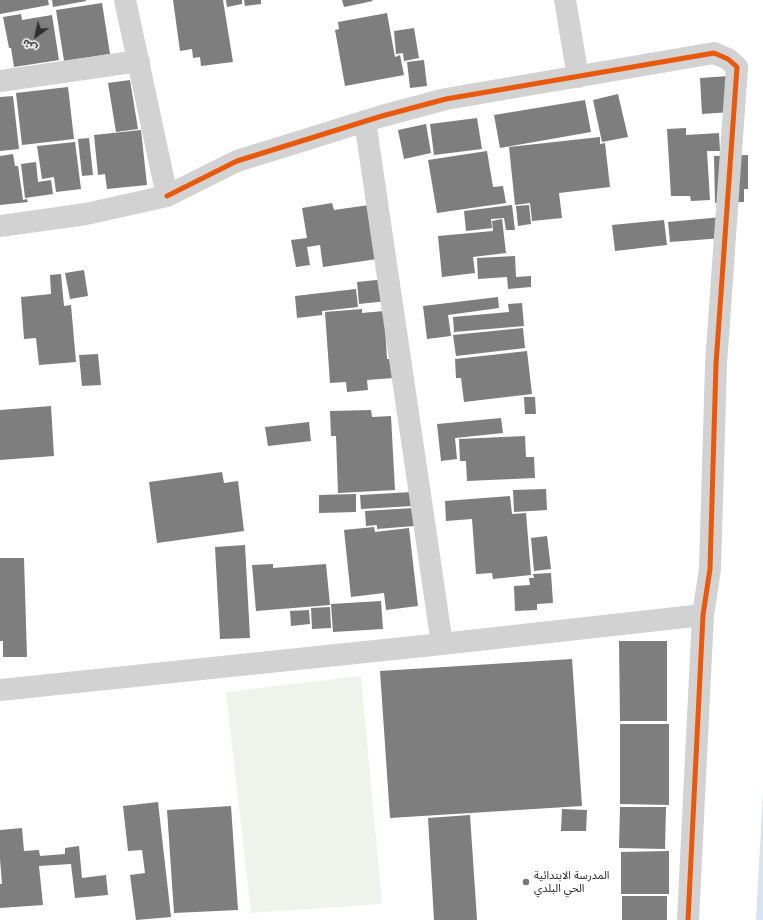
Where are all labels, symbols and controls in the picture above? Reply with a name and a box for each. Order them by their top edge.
north arrow [16,16,56,56]
text: ش [20,37,39,55]
place label: المدرسة الابتدائية الحي البلدي [534,869,609,895]
marker: المدرسة الابتدائية الحي البلدي [521,877,531,887]

